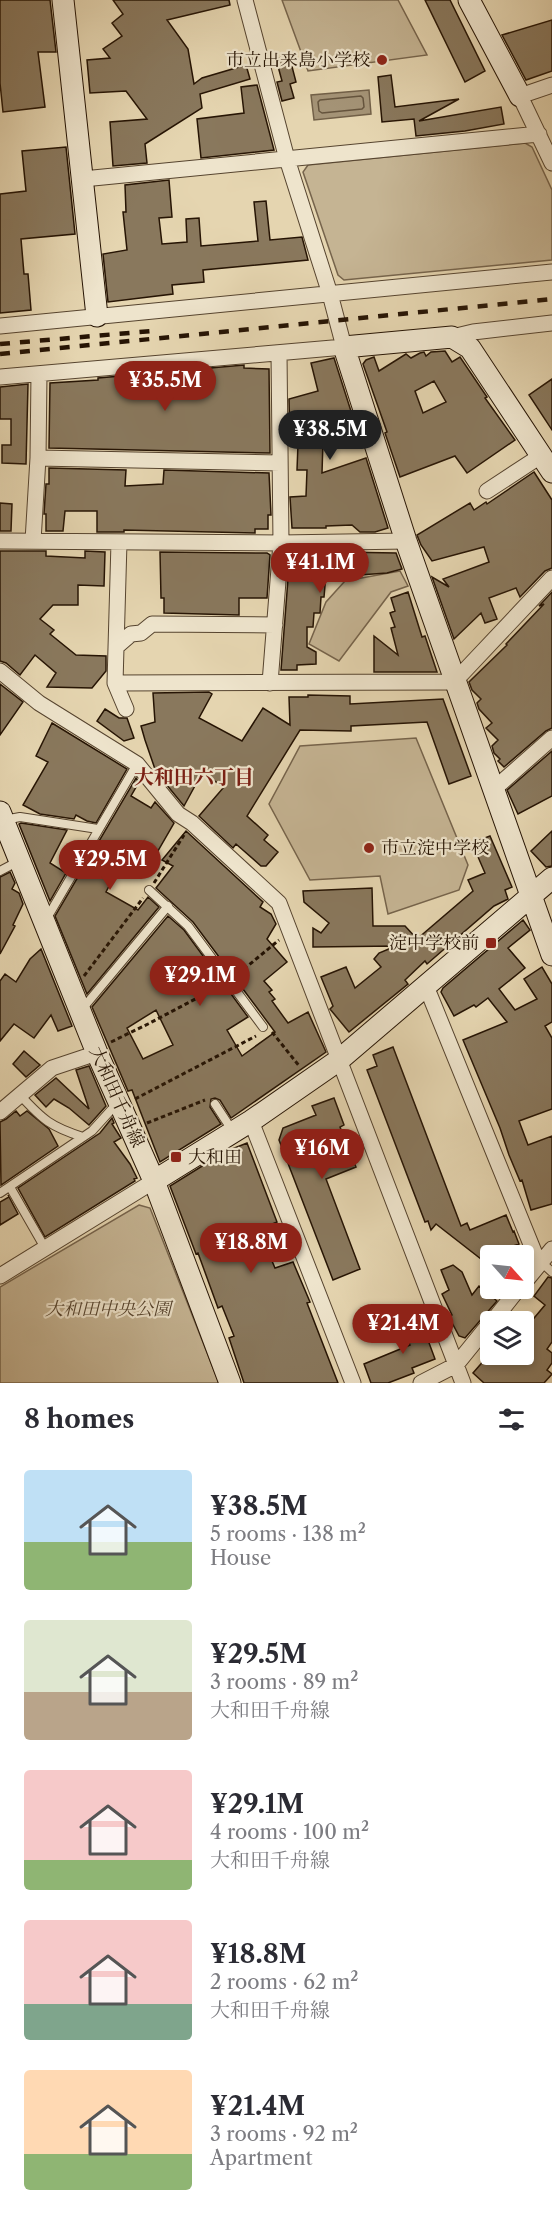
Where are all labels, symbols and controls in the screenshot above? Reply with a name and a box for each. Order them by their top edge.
place label: 市立出来島小学校 [226,49,370,71]
marker: 市立出来島小学校 [375,53,389,67]
pin: ¥35.5M [116,361,214,412]
text: ¥35.5M [128,368,202,392]
pin: ¥38.5M [281,410,379,461]
text: ¥38.5M [292,417,368,441]
pin: ¥41.1M [271,543,369,594]
text: ¥41.1M [285,550,355,574]
district label: 大和田六丁目 [134,765,254,789]
place label: 市立淀中学校 [381,837,489,859]
pin: ¥29.5M [61,840,159,891]
marker: 市立淀中学校 [362,841,376,855]
text: ¥29.5M [73,847,147,871]
place label: 淀中学校前 [389,932,479,954]
marker: 淀中学校前 [484,936,498,950]
pin: ¥29.1M [151,956,249,1007]
text: ¥29.1M [164,963,236,987]
street label: 大和田千舟線 [85,1043,149,1151]
pin: ¥16M [286,1129,358,1180]
text: ¥16M [294,1136,350,1160]
place label: 大和田 [188,1146,242,1168]
marker: 大和田 [169,1150,183,1164]
pin: ¥18.8M [202,1223,300,1274]
text: ¥18.8M [214,1230,288,1254]
north arrow [480,1245,534,1299]
map controls [480,1245,534,1365]
park label: 大和田中央公園 [45,1298,174,1320]
pin: ¥21.4M [354,1304,452,1355]
text: ¥21.4M [366,1311,440,1335]
button: layers [480,1311,534,1365]
text: 8 homes [24,1403,134,1435]
icon: filters [495,1403,528,1436]
text: ¥38.5M [210,1490,308,1522]
icon: home [72,1494,144,1566]
text: 5 rooms · 138 m² [210,1522,366,1546]
text: House [210,1546,271,1570]
text: ¥29.5M [210,1638,307,1670]
icon: home [72,1644,144,1716]
text: 3 rooms · 89 m² [210,1670,358,1694]
text: 大和田千舟線 [210,1698,330,1722]
text: ¥29.1M [210,1788,304,1820]
icon: home [72,1794,144,1866]
text: 4 rooms · 100 m² [210,1820,369,1844]
text: 大和田千舟線 [210,1848,330,1872]
text: ¥18.8M [210,1938,306,1970]
icon: home [72,1944,144,2016]
text: 2 rooms · 62 m² [210,1970,358,1994]
text: 大和田千舟線 [210,1998,330,2022]
text: ¥21.4M [210,2090,305,2122]
icon: home [72,2094,144,2166]
text: 3 rooms · 92 m² [210,2122,358,2146]
text: Apartment [210,2146,313,2170]

